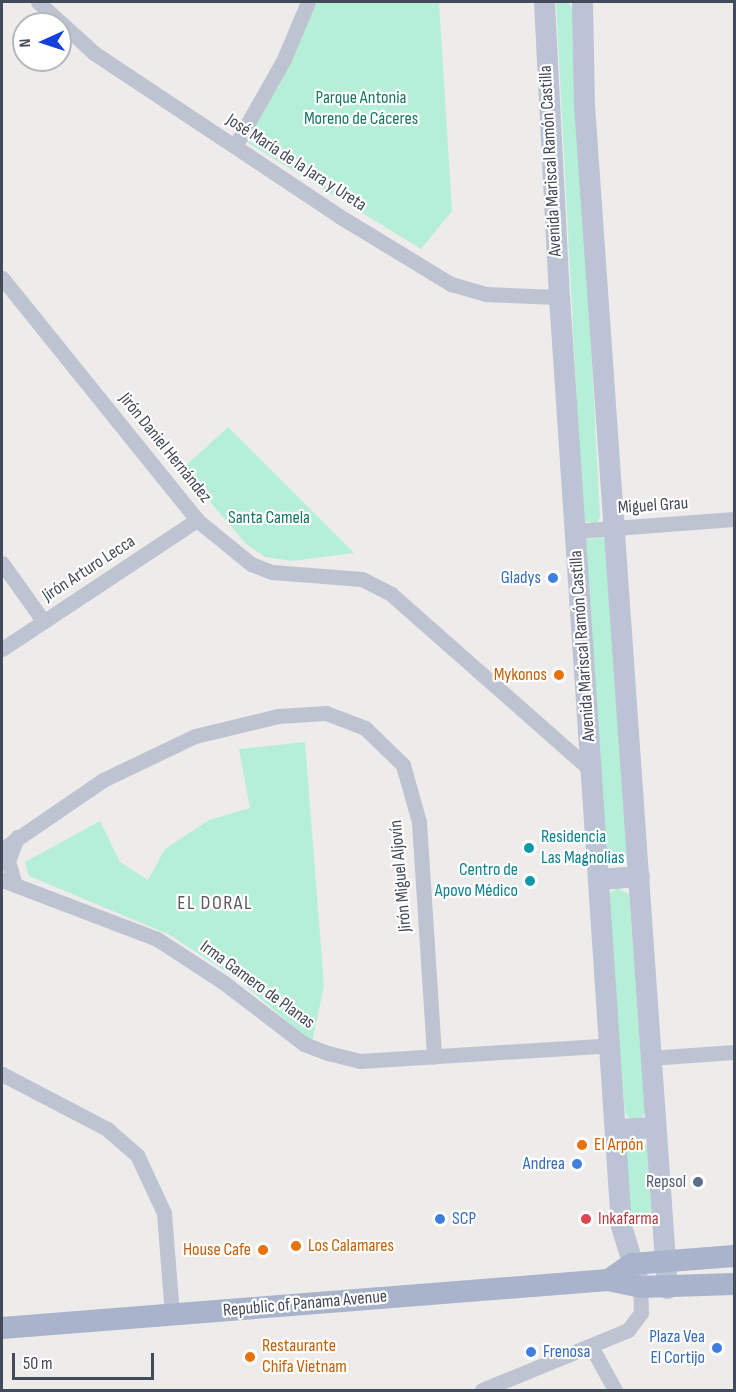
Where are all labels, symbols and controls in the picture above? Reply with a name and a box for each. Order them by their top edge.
north arrow [12,12,72,72]
text: N [16,38,35,48]
street label: Avenida Mariscal Ramón Castilla [535,65,567,257]
park label: Parque Antonia Moreno de Cáceres [304,88,418,130]
street label: José María de la Jara y Ureta [222,110,370,216]
street label: Jirón Daniel Hernández [114,389,216,507]
street label: Miguel Grau [617,493,689,519]
park label: Santa Camela [228,507,310,529]
street label: Jirón Arturo Lecca [39,531,139,607]
street label: Avenida Mariscal Ramón Castilla [566,550,600,742]
place label: Gladys [501,567,541,589]
marker: Gladys [546,571,560,585]
place label: Mykonos [494,664,547,686]
marker: Mykonos [552,668,566,682]
street label: Jirón Miguel Aljovín [385,819,417,933]
place label: Residencia Las Magnolias [541,827,624,870]
marker: Residencia Las Magnolias [522,841,536,855]
place label: Centro de Apovo Médico [435,860,518,902]
marker: Centro de Apovo Médico [523,874,537,888]
district label: EL DORAL [177,891,253,915]
street label: Irma Gamero de Planas [195,936,319,1034]
place label: El Arpón [594,1134,643,1156]
marker: El Arpón [575,1138,589,1152]
place label: Andrea [523,1153,565,1175]
marker: Andrea [570,1157,584,1171]
place label: Repsol [646,1171,686,1193]
marker: Repsol [691,1175,705,1189]
place label: SCP [452,1208,476,1230]
place label: Inkafarma [598,1208,659,1230]
marker: SCP [433,1212,447,1226]
marker: Inkafarma [579,1212,593,1226]
place label: Los Calamares [308,1235,394,1257]
place label: House Cafe [183,1239,251,1261]
marker: Los Calamares [289,1239,303,1253]
marker: House Cafe [256,1243,270,1257]
street label: Republic of Panama Avenue [222,1286,388,1322]
place label: Plaza Vea El Cortijo [649,1327,705,1370]
place label: Restaurante Chifa Vietnam [262,1336,347,1378]
scale bar [15,1341,158,1379]
place label: Frenosa [543,1341,590,1363]
marker: Plaza Vea El Cortijo [710,1341,724,1355]
marker: Frenosa [524,1345,538,1359]
marker: Restaurante Chifa Vietnam [243,1350,257,1364]
text: 50 m [23,1353,53,1374]

